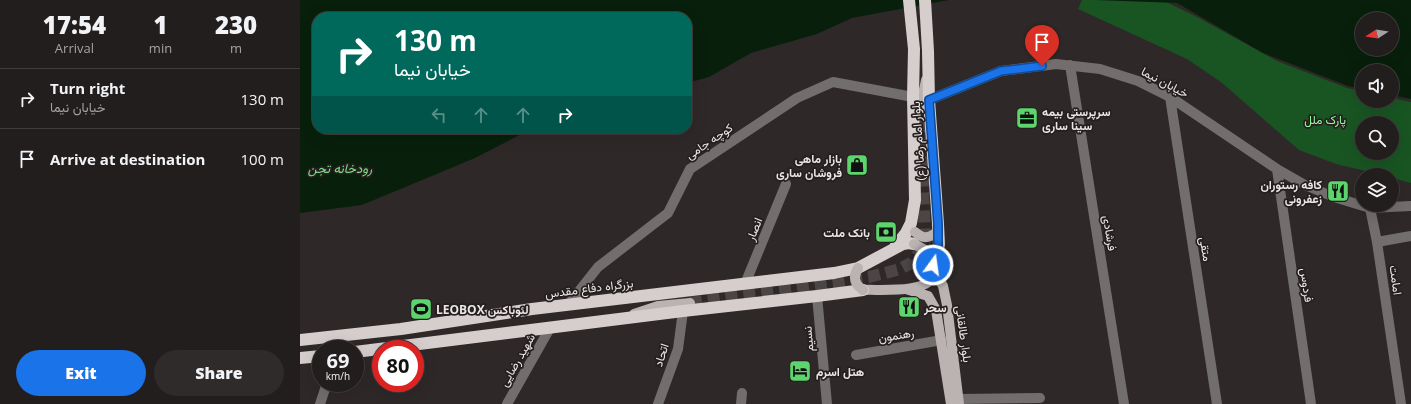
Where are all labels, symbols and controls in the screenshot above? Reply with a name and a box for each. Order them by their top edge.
text: 17:54 [43,8,106,41]
text: 1 [153,8,168,41]
text: 230 [215,8,257,41]
north arrow [1355,12,1399,56]
map controls [1355,12,1399,212]
text: 130 m [394,21,477,59]
pin [1025,25,1059,66]
icon: right [328,28,380,80]
icon: arrive [1031,31,1053,53]
text: Arrival [55,39,94,57]
text: min [149,39,172,57]
text: m [230,39,242,57]
text: خیابان نیما [394,57,471,81]
street label: خیابان نیما [1138,62,1192,102]
button: sound [1355,64,1399,108]
text: Turn right [50,78,125,98]
icon: right [16,88,38,110]
text: 130 m [240,89,284,109]
text: خیابان نیما [50,98,106,116]
street label: بلوار امام رضا (ع) [907,101,930,181]
place label: سرپرستی بیمه سینا ساری [1042,103,1111,134]
icon: left [428,104,450,126]
icon: ahead [470,104,492,126]
icon: ahead [512,104,534,126]
icon: right [554,104,576,126]
office icon: سرپرستی بیمه سینا ساری [1014,105,1040,131]
park label: پارک ملل [1304,111,1346,128]
button: search [1355,116,1399,160]
street label: کوچه جامی [682,119,736,163]
icon: arrive [16,148,38,170]
text: Arrive at destination [50,149,205,169]
text: 100 m [240,149,284,169]
place label: بازار ماهی فروشان ساری [776,150,842,181]
shop icon: بازار ماهی فروشان ساری [844,152,870,178]
water label: رودخانه تجن [308,159,373,177]
button: layers [1355,168,1399,212]
place label: کافه رستوران زعفرونی [1260,176,1323,207]
restaurant icon: کافه رستوران زعفرونی [1325,178,1351,204]
street label: فرشادی [1099,214,1121,252]
street label: انصار [741,215,766,244]
bank icon: بانک ملت [873,219,899,245]
place label: بانک ملت [823,224,870,241]
street label: متقی [1196,235,1216,263]
position arrow [912,244,954,286]
street label: امامت [1386,264,1406,296]
street label: فردوس [1296,267,1318,303]
street label: بزرگراه دفاع مقدس [544,274,634,303]
restaurant icon: سحر [896,294,922,320]
sports icon: LEOBOX لئوباکس [408,296,434,322]
place label: سحر [923,299,947,316]
place label: LEOBOX لئوباکس [436,301,529,318]
street label: بلوار طالقانی [952,304,976,364]
street label: رهنمون [877,324,915,346]
street label: نسیم [798,326,818,352]
street label: شهید رضایی [495,330,539,390]
speed limit sign: 80 [372,340,424,392]
street label: اتحاد [649,341,673,369]
text: 69 [327,347,349,374]
button: Exit [16,350,146,396]
button: Share [154,350,284,396]
hotel icon: هتل اسرم [787,358,813,384]
place label: هتل اسرم [816,363,864,380]
text: km/h [326,369,350,383]

